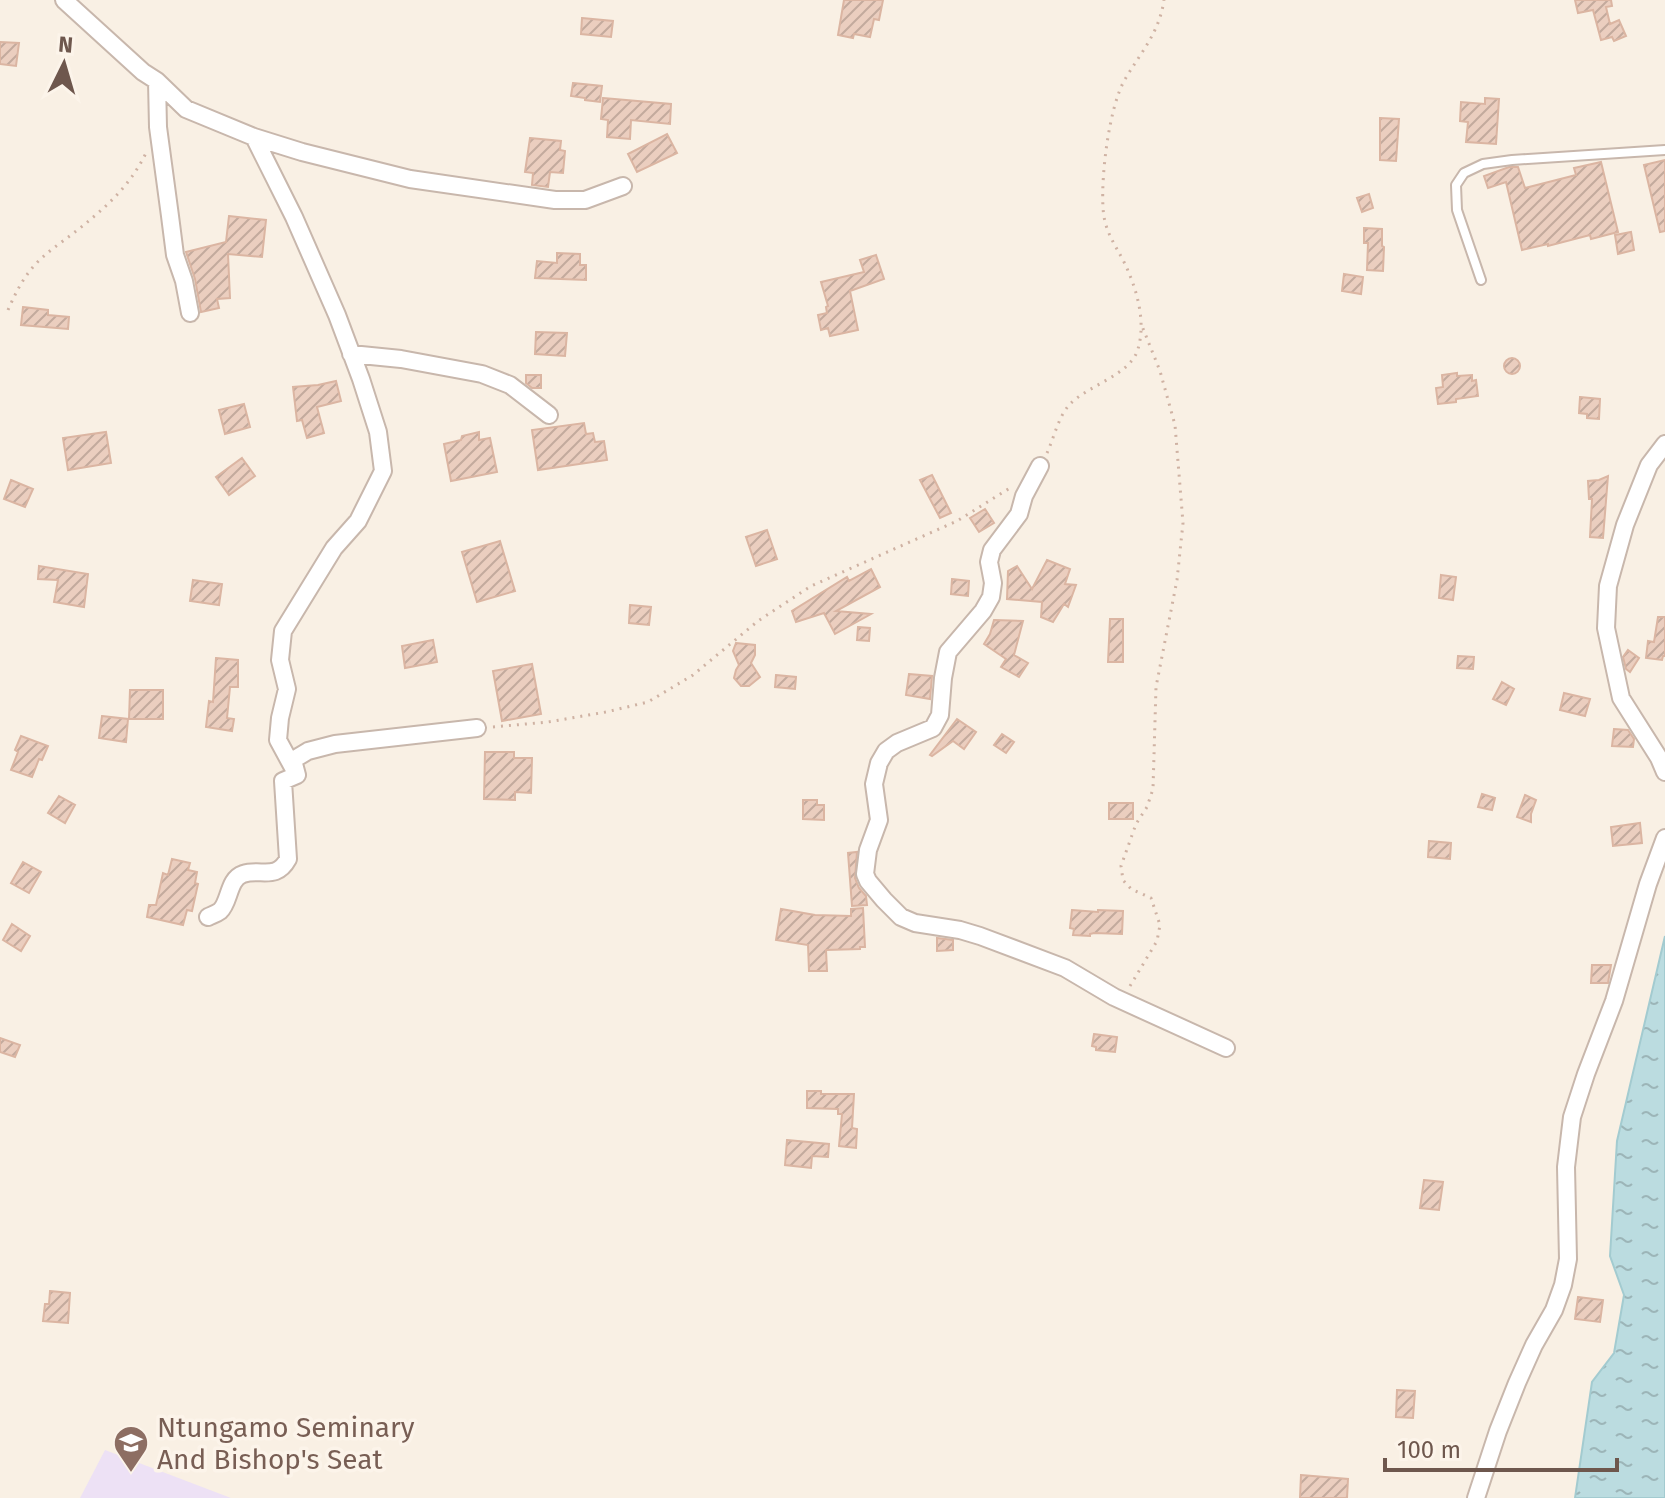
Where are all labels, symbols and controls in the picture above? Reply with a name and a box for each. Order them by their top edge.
north arrow [24,24,104,104]
text: N [57,30,74,59]
place label: Ntungamo Seminary And Bishop's Seat [157,1411,415,1476]
scale bar [1385,1422,1617,1472]
school or university icon: Ntungamo Seminary And Bishop's Seat [112,1424,150,1474]
text: 100 m [1397,1436,1461,1464]

